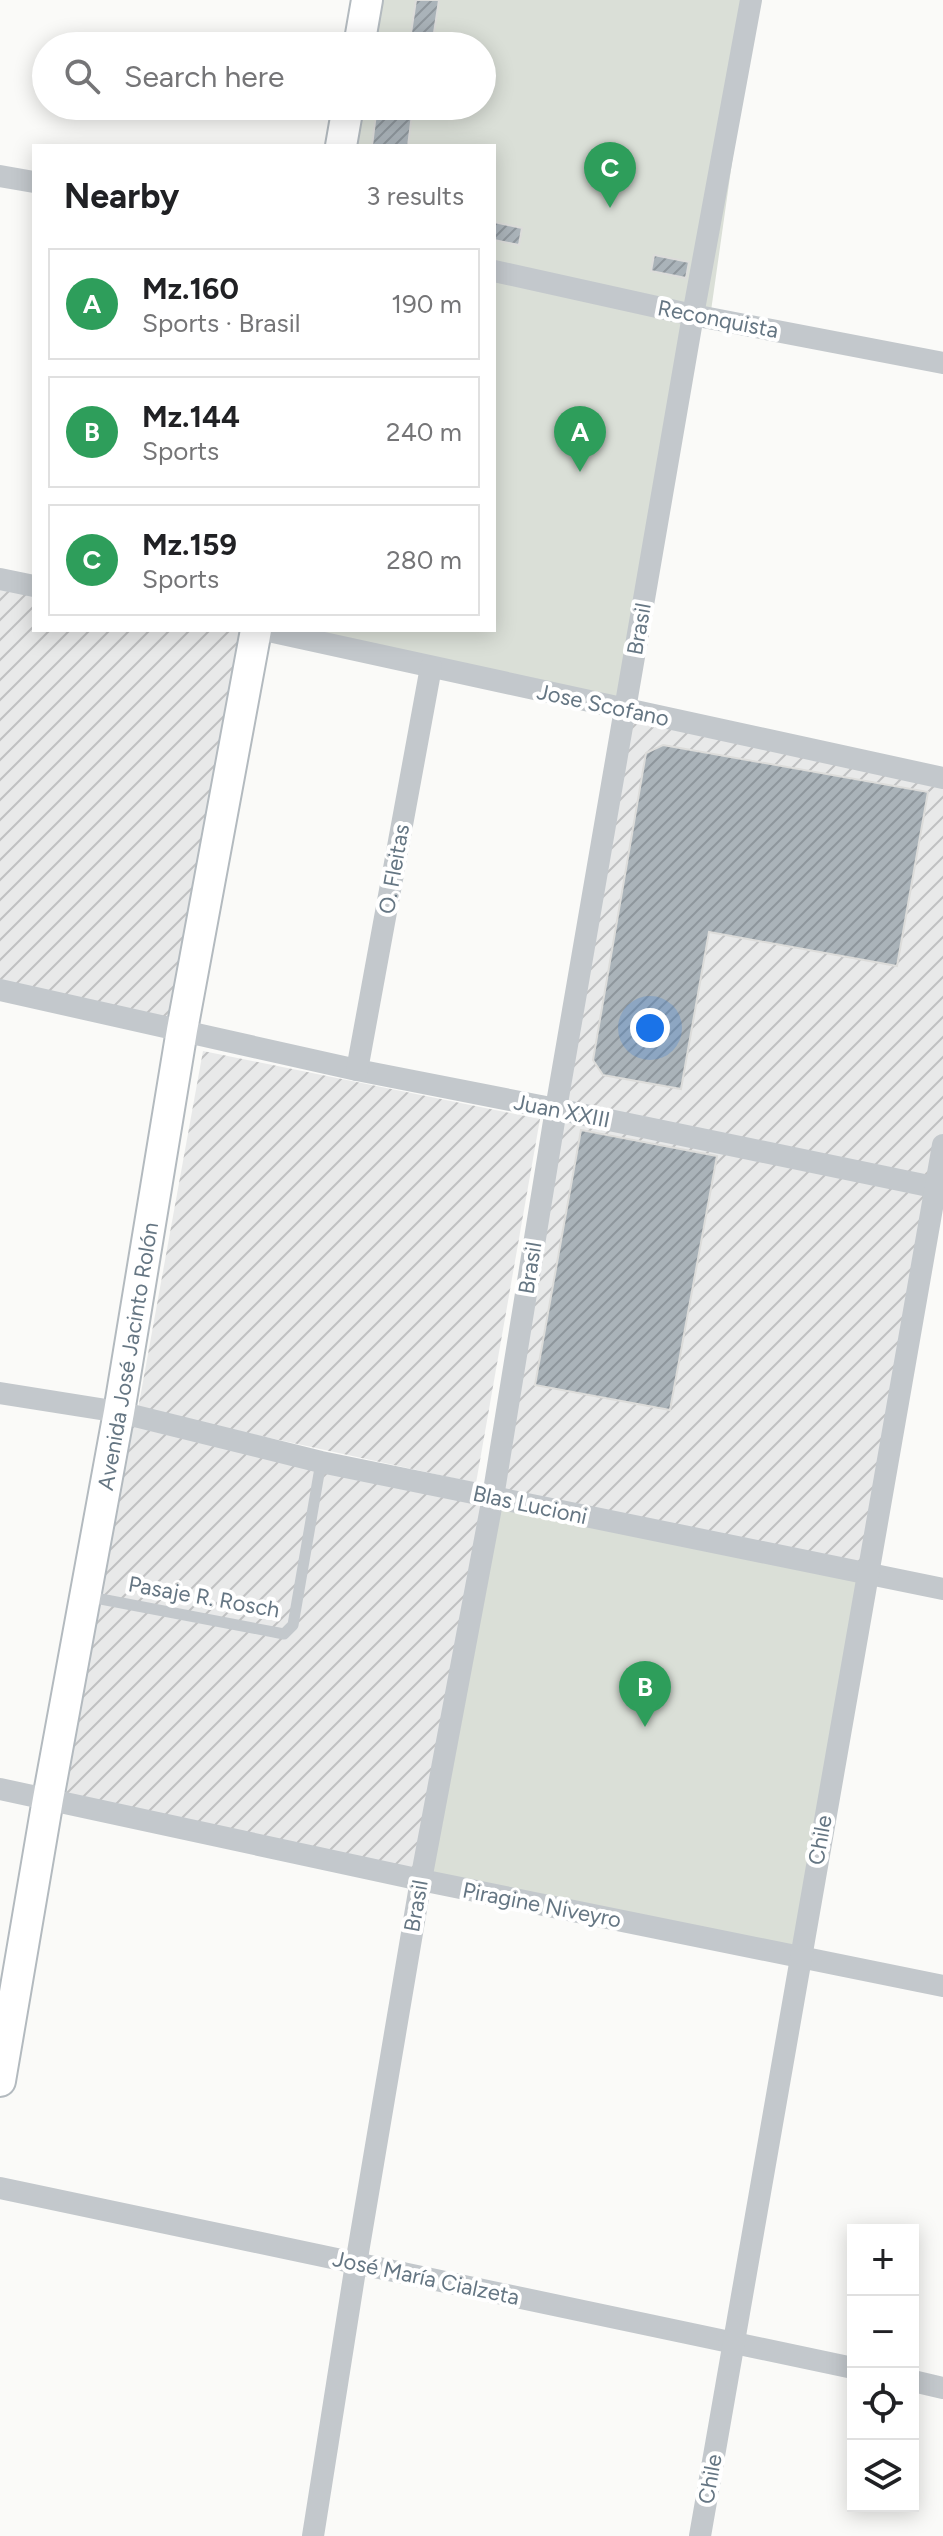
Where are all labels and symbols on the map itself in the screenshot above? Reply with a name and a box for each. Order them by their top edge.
pin: C [584,142,636,208]
street label: Reconquista [655,294,781,344]
pin: A [554,406,606,472]
street label: Brasil [621,601,657,657]
street label: Jose Scofano [535,678,671,732]
street label: O. Fleitas [373,822,415,916]
your location [630,1008,670,1048]
street label: Juan XXIII [512,1088,612,1134]
street label: Avenida José Jacinto Rolón [91,1220,164,1492]
street label: Brasil [513,1240,547,1296]
street label: Blas Lucioni [470,1480,590,1530]
street label: Pasaje R. Rosch [126,1570,282,1624]
pin: B [619,1661,671,1727]
street label: Chile [802,1813,838,1867]
street label: Piragine Niveyro [460,1876,624,1934]
street label: Brasil [398,1878,434,1934]
street label: José María Cialzeta [330,2245,522,2311]
street label: Chile [692,2452,728,2506]

